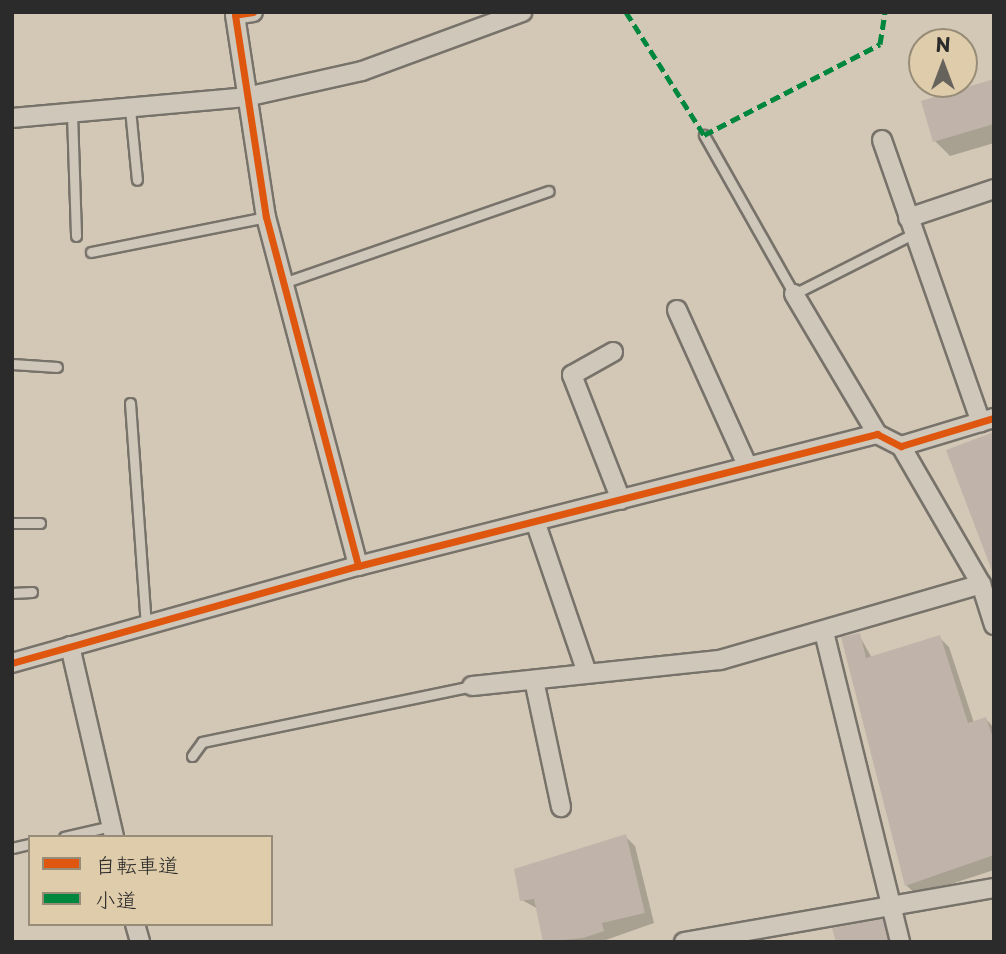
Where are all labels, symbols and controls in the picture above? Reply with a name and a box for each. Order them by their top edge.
north arrow [908,28,978,98]
text: N [935,30,951,58]
legend [28,835,273,926]
text: 自転車道 [95,848,179,880]
text: 小道 [95,883,137,915]

